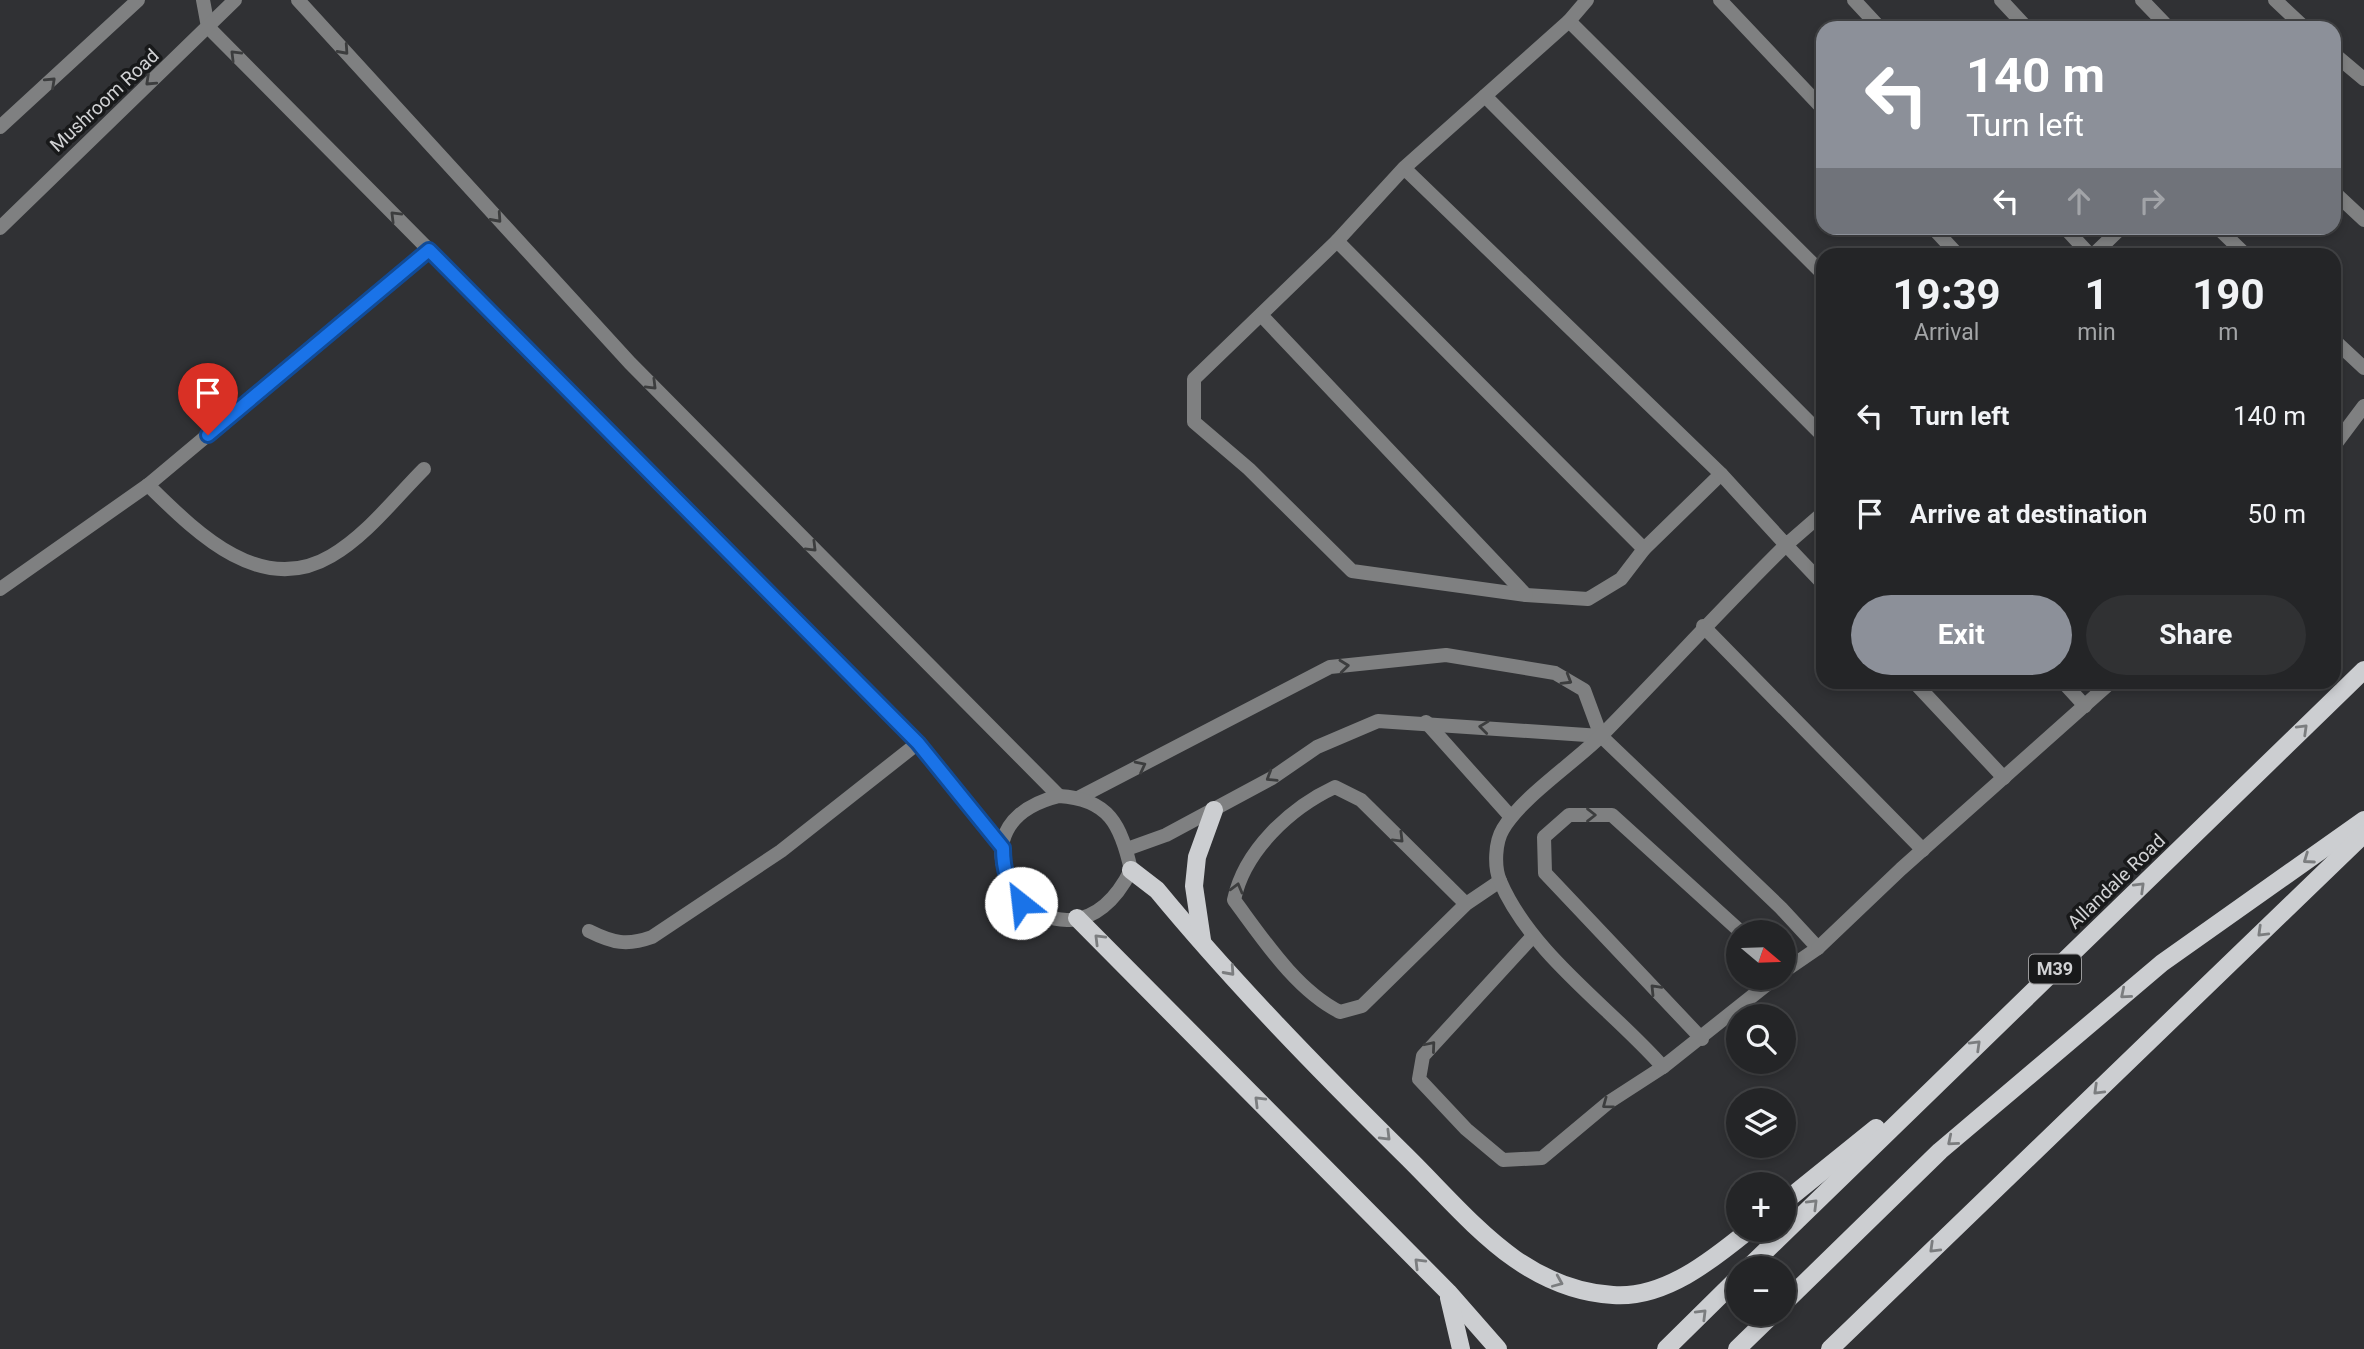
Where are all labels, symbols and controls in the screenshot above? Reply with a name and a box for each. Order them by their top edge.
one-way arrow [336,42,348,55]
street label: Mushroom Road [45,44,163,157]
text: 140 m [1966,47,2105,104]
icon: left [1851,49,1942,140]
one-way arrow [231,50,244,63]
one-way arrow [146,73,159,86]
one-way arrow [43,77,56,90]
text: Turn left [1966,106,2084,144]
icon: left [1987,182,2025,220]
icon: ahead [2060,182,2098,220]
icon: right [2133,182,2171,220]
one-way arrow [489,210,502,223]
one-way arrow [391,212,404,225]
text: 19:39 [1893,270,2001,319]
text: 1 [2084,270,2109,319]
text: 190 [2192,270,2265,319]
text: Arrival [1914,319,1979,346]
text: min [2077,319,2116,346]
text: m [2218,319,2238,346]
pin [178,363,238,435]
icon: arrive [189,374,227,412]
one-way arrow [643,377,656,390]
icon: left [1851,397,1889,435]
text: Turn left [1910,401,2009,431]
text: 140 m [2233,401,2306,431]
icon: arrive [1851,495,1889,533]
text: Arrive at destination [1910,499,2147,529]
text: 50 m [2248,499,2306,529]
one-way arrow [804,539,816,551]
button: Exit [1851,595,2072,675]
button: Share [2086,595,2306,675]
one-way arrow [1339,659,1350,674]
one-way arrow [1560,672,1573,685]
one-way arrow [1478,720,1490,735]
one-way arrow [2295,724,2308,737]
one-way arrow [1134,761,1146,775]
one-way arrow [1266,769,1279,782]
one-way arrow [1586,807,1597,823]
street label: Allandale Road [2063,829,2170,934]
one-way arrow [1390,830,1403,843]
one-way arrow [2303,851,2316,863]
position arrow [984,866,1058,940]
one-way arrow [1229,882,1243,894]
one-way arrow [2132,883,2145,896]
north arrow [1726,920,1796,990]
map controls [1726,920,1796,1326]
one-way arrow [2257,924,2270,937]
one-way arrow [1094,935,1107,948]
road number: M39 [2029,954,2081,984]
one-way arrow [1222,963,1234,976]
one-way arrow [1651,984,1664,997]
one-way arrow [2120,986,2133,998]
button: search [1726,1004,1796,1074]
one-way arrow [1968,1040,1981,1053]
one-way arrow [1423,1041,1435,1054]
one-way arrow [2093,1082,2106,1095]
button: layers [1726,1088,1796,1158]
one-way arrow [1254,1096,1267,1109]
one-way arrow [1602,1096,1614,1109]
one-way arrow [1378,1128,1391,1141]
one-way arrow [1947,1133,1960,1145]
button: + [1726,1172,1796,1242]
one-way arrow [1805,1199,1818,1212]
one-way arrow [1930,1239,1943,1252]
button: − [1726,1256,1796,1326]
one-way arrow [1414,1258,1427,1271]
one-way arrow [1551,1274,1563,1288]
one-way arrow [1693,1309,1706,1322]

